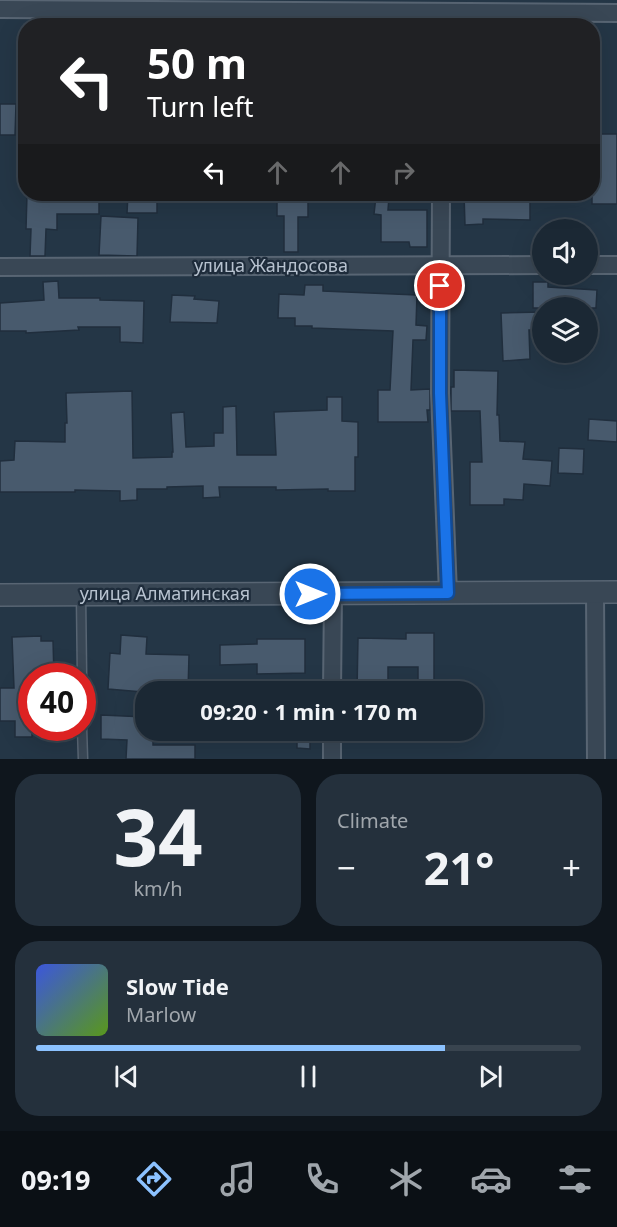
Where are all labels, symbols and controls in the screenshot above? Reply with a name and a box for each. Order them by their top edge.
text: 50 m [147,34,247,91]
icon: left [48,42,126,120]
text: Turn left [147,88,253,125]
icon: left [198,156,231,189]
icon: ahead [261,156,294,189]
icon: ahead [324,156,357,189]
icon: right [387,156,420,189]
map controls [532,219,598,363]
button: sound [532,219,598,285]
street label: улица Жандосова [194,253,348,277]
pin [414,260,465,311]
icon: arrive [423,269,456,302]
button: layers [532,297,598,363]
position arrow [278,562,342,626]
street label: улица Алматинская [80,581,250,605]
speed limit sign: 40 [18,663,96,741]
text: 09:20 · 1 min · 170 m [200,696,418,726]
text: 34 [113,783,203,889]
text: Climate [337,807,408,834]
text: 21° [424,837,494,898]
text: − [337,845,356,890]
text: + [562,845,581,890]
text: km/h [133,875,183,902]
text: Slow Tide [126,971,229,1001]
text: Marlow [126,1001,196,1028]
icon: previous [110,1060,143,1093]
icon: pause [292,1060,325,1093]
icon: next [474,1060,507,1093]
icon: directions [133,1158,175,1200]
icon: music [217,1158,259,1200]
icon: phone [301,1158,343,1200]
icon: climate [385,1158,427,1200]
icon: car [470,1158,512,1200]
icon: filters [554,1158,596,1200]
text: 09:19 [21,1161,90,1198]

